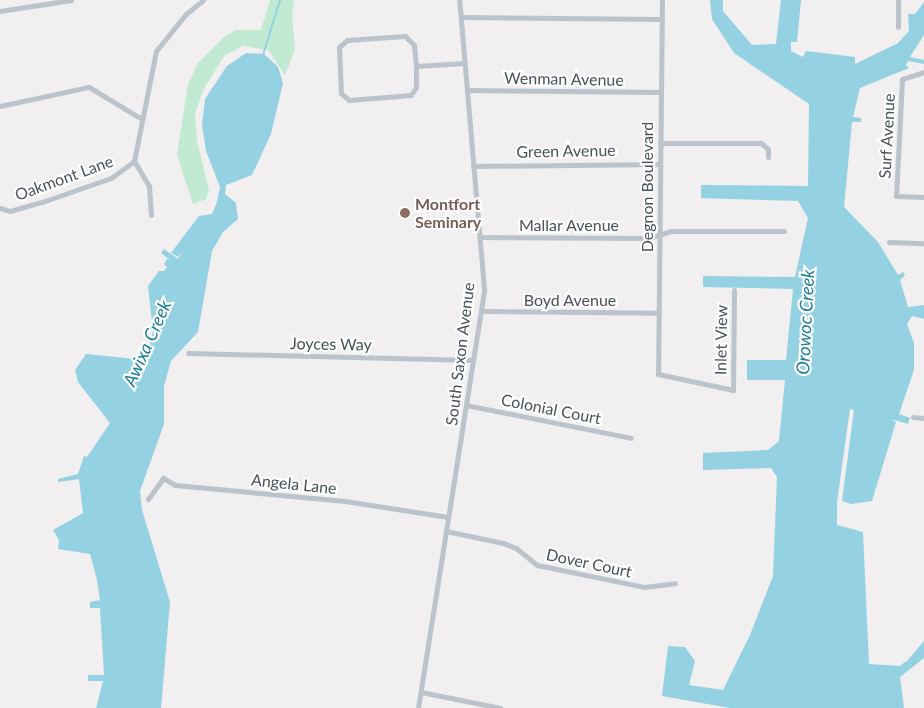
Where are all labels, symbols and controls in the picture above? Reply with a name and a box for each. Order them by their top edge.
street label: Wenman Avenue [504,68,624,90]
street label: Surf Avenue [875,93,899,179]
street label: Degnon Boulevard [637,122,657,252]
street label: Green Avenue [516,141,616,161]
street label: Oakmont Lane [12,151,116,205]
place label: Montfort Seminary [415,194,481,232]
marker: Montfort Seminary [399,207,411,219]
street label: Mallar Avenue [519,215,619,235]
water label: Orowoc Creek [791,269,819,375]
street label: South Saxon Avenue [442,281,478,427]
street label: Boyd Avenue [523,290,617,310]
water label: Awixa Creek [118,297,176,389]
street label: Inlet View [711,304,731,376]
street label: Joyces Way [290,334,372,354]
street label: Colonial Court [500,390,602,428]
street label: Angela Lane [250,470,338,498]
street label: Dover Court [544,545,634,581]

